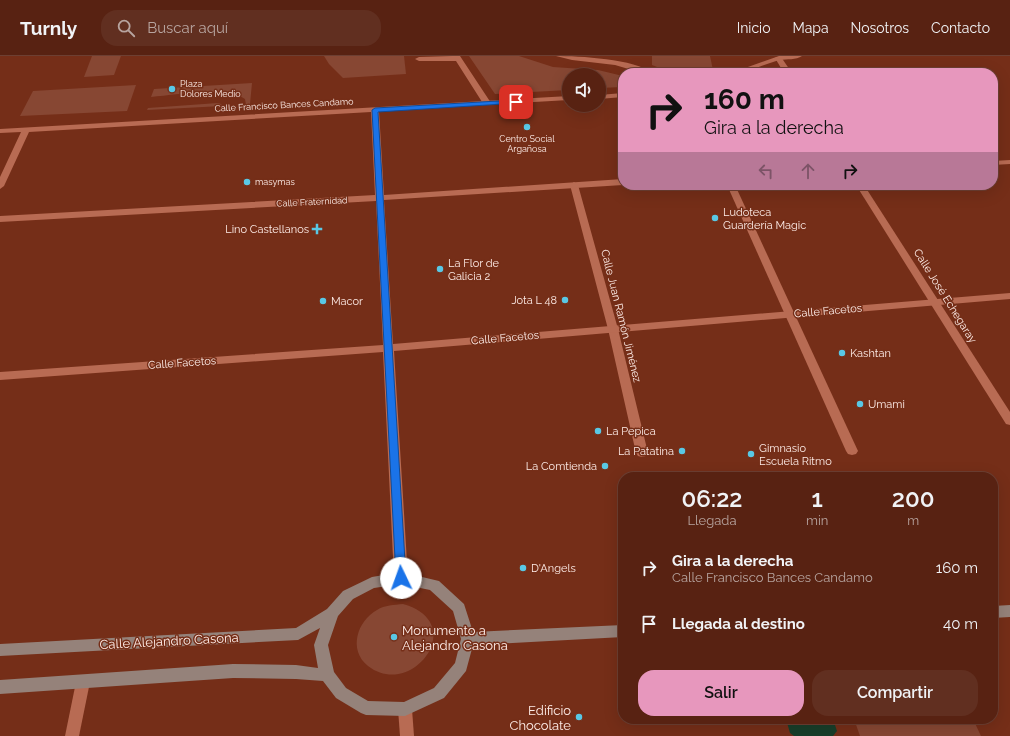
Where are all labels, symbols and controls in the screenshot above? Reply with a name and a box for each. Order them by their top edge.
search box [101,10,381,46]
text: Turnly [20,17,77,39]
icon: search [115,17,137,39]
text: Buscar aquí [147,19,228,37]
text: Inicio [737,20,770,36]
text: Mapa [792,20,829,36]
text: Nosotros [851,20,909,36]
text: Contacto [931,20,990,36]
map controls [562,68,606,112]
button: sound [562,68,606,112]
place label: Plaza Dolores Medio [180,79,241,99]
text: 160 m [704,83,785,116]
marker: Plaza Dolores Medio [167,84,177,94]
icon: right [638,84,690,136]
pin [499,85,533,119]
icon: arrive [505,91,527,113]
street label: Calle Francisco Bances Candamo [214,96,354,114]
text: Gira a la derecha [704,117,844,138]
marker: Centro Social Argañosa [522,122,532,132]
place label: Centro Social Argañosa [499,134,555,154]
icon: left [755,160,777,182]
icon: ahead [797,160,819,182]
icon: right [839,160,861,182]
marker: masymas [242,177,252,187]
place label: masymas [255,177,295,187]
street label: Calle Fraternidad [276,195,348,209]
place label: Ludoteca Guardería Magic [723,206,806,232]
marker: Ludoteca Guardería Magic [710,213,720,223]
place label: Lino Castellanos [225,223,309,236]
marker: Lino Castellanos [312,224,322,234]
street label: Calle José Echegaray [911,246,979,346]
street label: Calle Juan Ramón Jiménez [598,248,644,384]
place label: La Flor de Galicia 2 [448,257,499,283]
marker: La Flor de Galicia 2 [435,264,445,274]
place label: Jota L 48 [511,294,557,307]
place label: Macor [331,295,363,308]
marker: Jota L 48 [560,295,570,305]
marker: Macor [318,296,328,306]
street label: Calle Facetos [793,302,863,320]
street label: Calle Facetos [470,329,540,347]
place label: Kashtan [850,347,891,360]
marker: Kashtan [837,348,847,358]
street label: Calle Facetos [147,354,217,372]
place label: Umami [868,398,905,411]
marker: Umami [855,399,865,409]
place label: La Pepica [606,425,656,438]
marker: La Pepica [593,426,603,436]
place label: Gimnasio Escuela Ritmo [759,442,832,468]
place label: La Patatina [618,445,674,458]
marker: La Patatina [677,446,687,456]
marker: Gimnasio Escuela Ritmo [746,449,756,459]
place label: La Comtienda [526,460,597,473]
marker: La Comtienda [600,461,610,471]
text: 06:22 [681,484,743,513]
text: 1 [812,484,823,513]
text: 200 [892,484,935,513]
text: Llegada [687,513,737,528]
text: min [806,513,828,528]
text: m [907,513,919,528]
text: Gira a la derecha [672,552,793,570]
position arrow [380,557,422,599]
icon: right [638,557,660,579]
text: 160 m [936,559,978,577]
place label: D'Angels [531,562,576,575]
marker: D'Angels [518,563,528,573]
text: Calle Francisco Bances Candamo [672,570,873,585]
icon: arrive [638,613,660,635]
text: Llegada al destino [672,615,805,633]
text: 40 m [943,615,978,633]
place label: Monumento a Alejandro Casona [402,623,508,653]
street label: Calle Alejandro Casona [99,630,239,652]
marker: Monumento a Alejandro Casona [389,632,399,642]
button: Salir [638,670,804,716]
button: Compartir [812,670,978,716]
place label: Edificio Chocolate [510,703,571,733]
marker: Edificio Chocolate [574,712,584,722]

